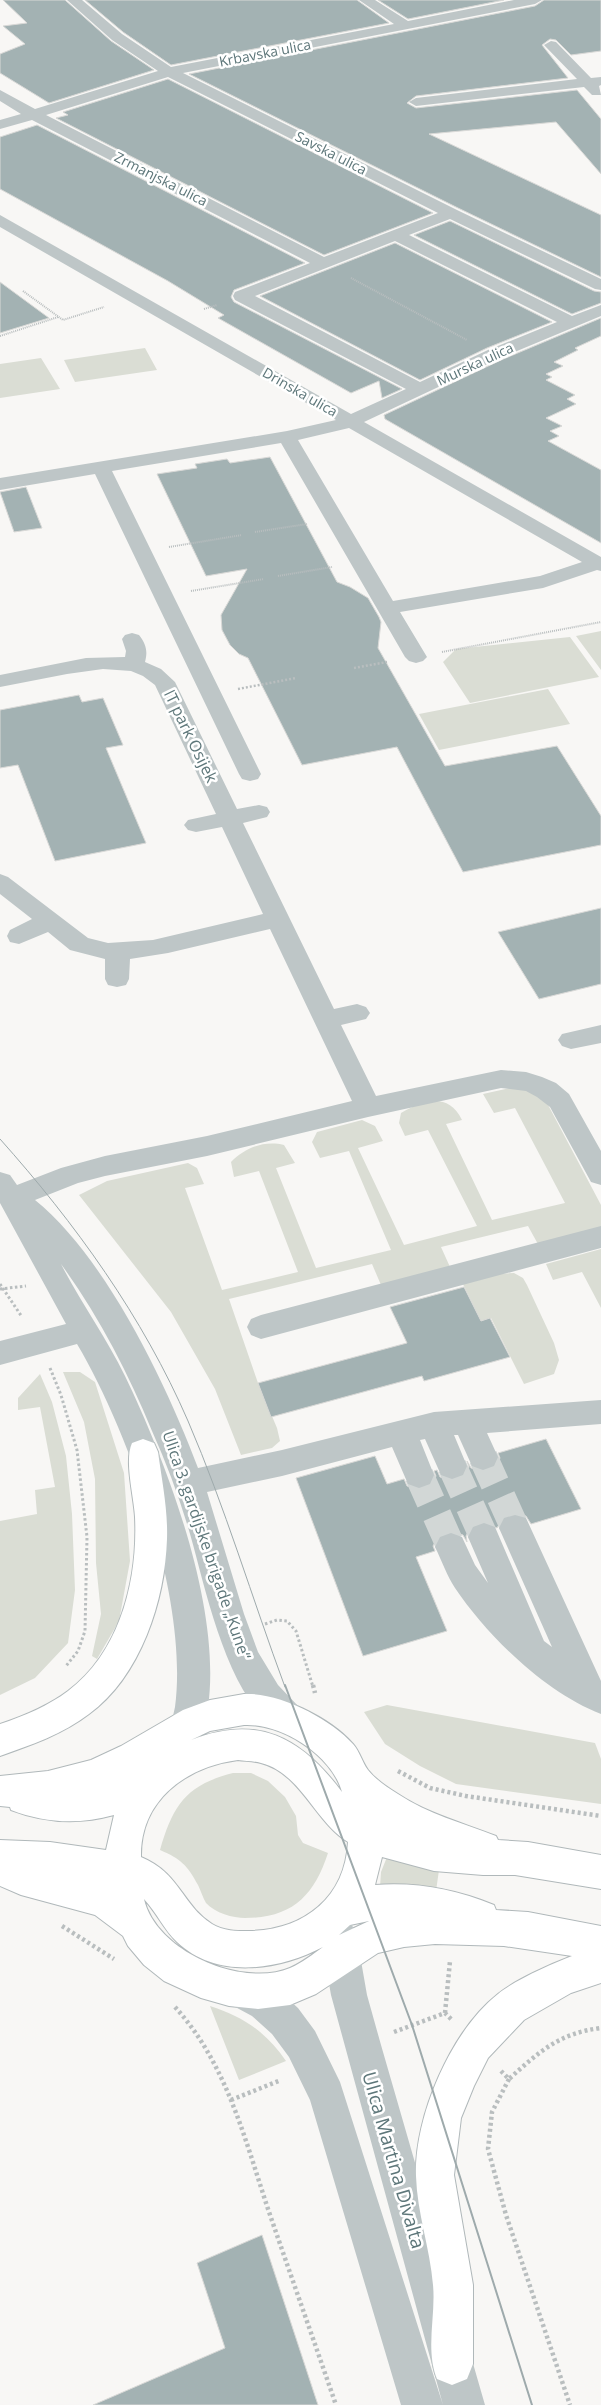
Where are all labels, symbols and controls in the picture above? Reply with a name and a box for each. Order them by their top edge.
street label: Krbavska ulica [217,34,312,71]
street label: Savska ulica [292,126,370,179]
street label: Zrmanjska ulica [111,147,211,210]
street label: Murska ulica [433,338,516,390]
street label: Drinska ulica [259,362,341,421]
street label: IT park Osijek [159,686,223,787]
street label: Ulica 3. gardijske brigade „Kune“ [157,1428,257,1663]
street label: Ulica Martina Divalta [356,2068,432,2252]

